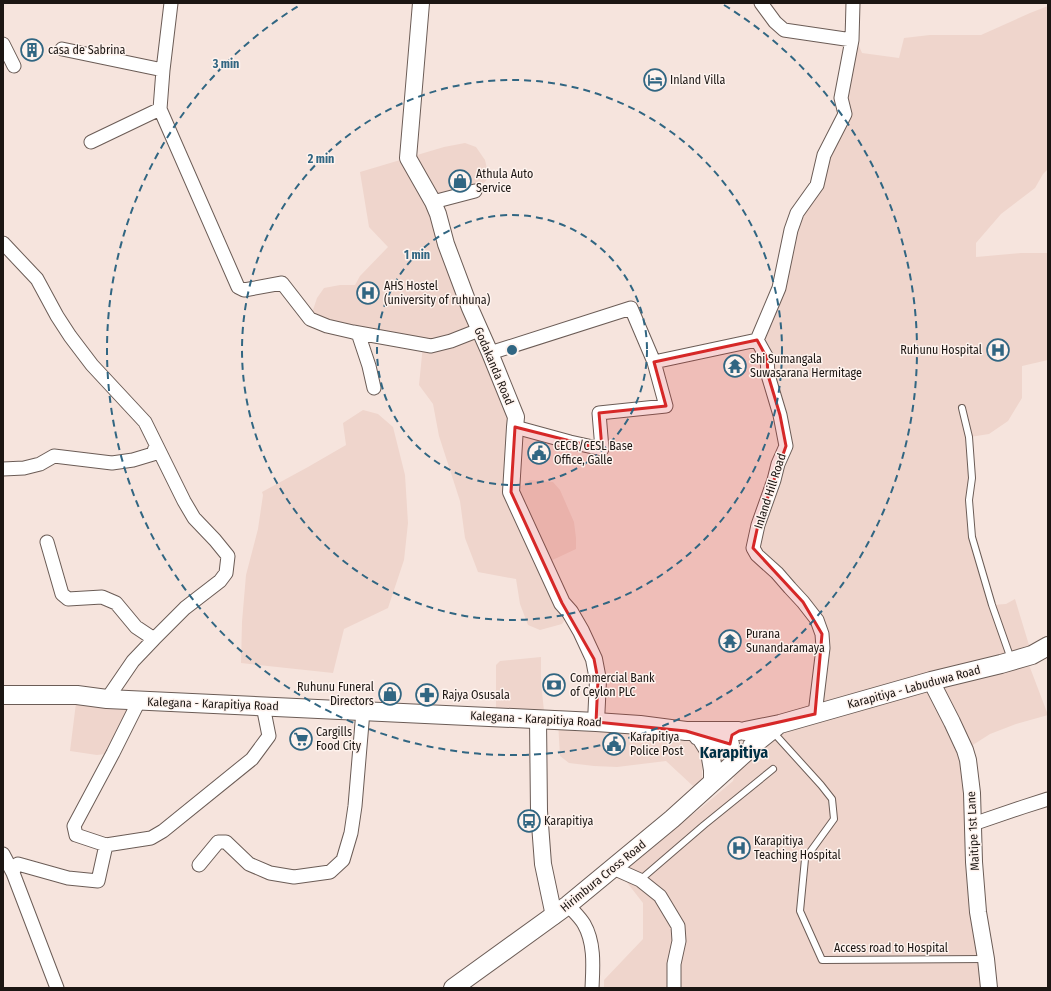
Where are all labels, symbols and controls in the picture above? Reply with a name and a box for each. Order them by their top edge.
building icon: casa de Sabrina [19,37,45,63]
place label: casa de Sabrina [48,43,125,57]
text: 3 min [212,57,239,71]
hotel icon: Inland Villa [642,67,668,93]
place label: Inland Villa [670,73,725,87]
text: 2 min [307,152,334,166]
place label: Athula Auto Service [476,167,533,195]
shop icon: Athula Auto Service [447,168,473,194]
text: 1 min [404,248,430,262]
place label: AHS Hostel (university of ruhuna) [384,279,491,307]
hospital icon: AHS Hostel (university of ruhuna) [355,280,381,306]
street label: Godakanda Road [471,325,517,407]
hospital icon: Ruhunu Hospital [985,337,1011,363]
centre of rings [505,343,519,357]
place label: Ruhunu Hospital [900,343,982,357]
place label: Shi Sumangala Suwasarana Hermitage [750,352,862,380]
temple icon: Shi Sumangala Suwasarana Hermitage [722,353,748,379]
place label: CECB/CESL Base Office, Galle [554,439,633,467]
public building icon: CECB/CESL Base Office, Galle [526,440,552,466]
street label: Inland Hill Road [751,452,789,530]
place label: Purana Sunandaramaya [746,627,825,655]
temple icon: Purana Sunandaramaya [717,628,743,654]
street label: Karapitiya - Labuduwa Road [846,662,982,712]
place label: Commercial Bank of Ceylon PLC [570,671,655,699]
bank icon: Commercial Bank of Ceylon PLC [541,672,567,698]
place label: Ruhunu Funeral Directors [297,680,374,708]
shop icon: Ruhunu Funeral Directors [377,681,403,707]
pharmacy icon: Rajya Osusala [414,682,440,708]
place label: Rajya Osusala [442,688,510,702]
street label: Kalegana - Karapitiya Road [147,695,279,713]
street label: Kalegana - Karapitiya Road [470,709,602,729]
place label: Cargills Food City [316,725,362,753]
supermarket icon: Cargills Food City [288,726,314,752]
place label: Karapitiya Police Post [630,730,683,758]
public building icon: Karapitiya Police Post [601,731,627,757]
district label: Karapitiya [700,743,768,762]
street label: Maitipe 1st Lane [964,791,982,871]
bus stop icon: Karapitiya [516,808,542,834]
place label: Karapitiya [544,814,593,828]
place label: Karapitiya Teaching Hospital [754,834,841,862]
hospital icon: Karapitiya Teaching Hospital [726,835,752,861]
street label: Hirimbura Cross Road [557,837,649,915]
street label: Access road to Hospital [834,941,948,955]

